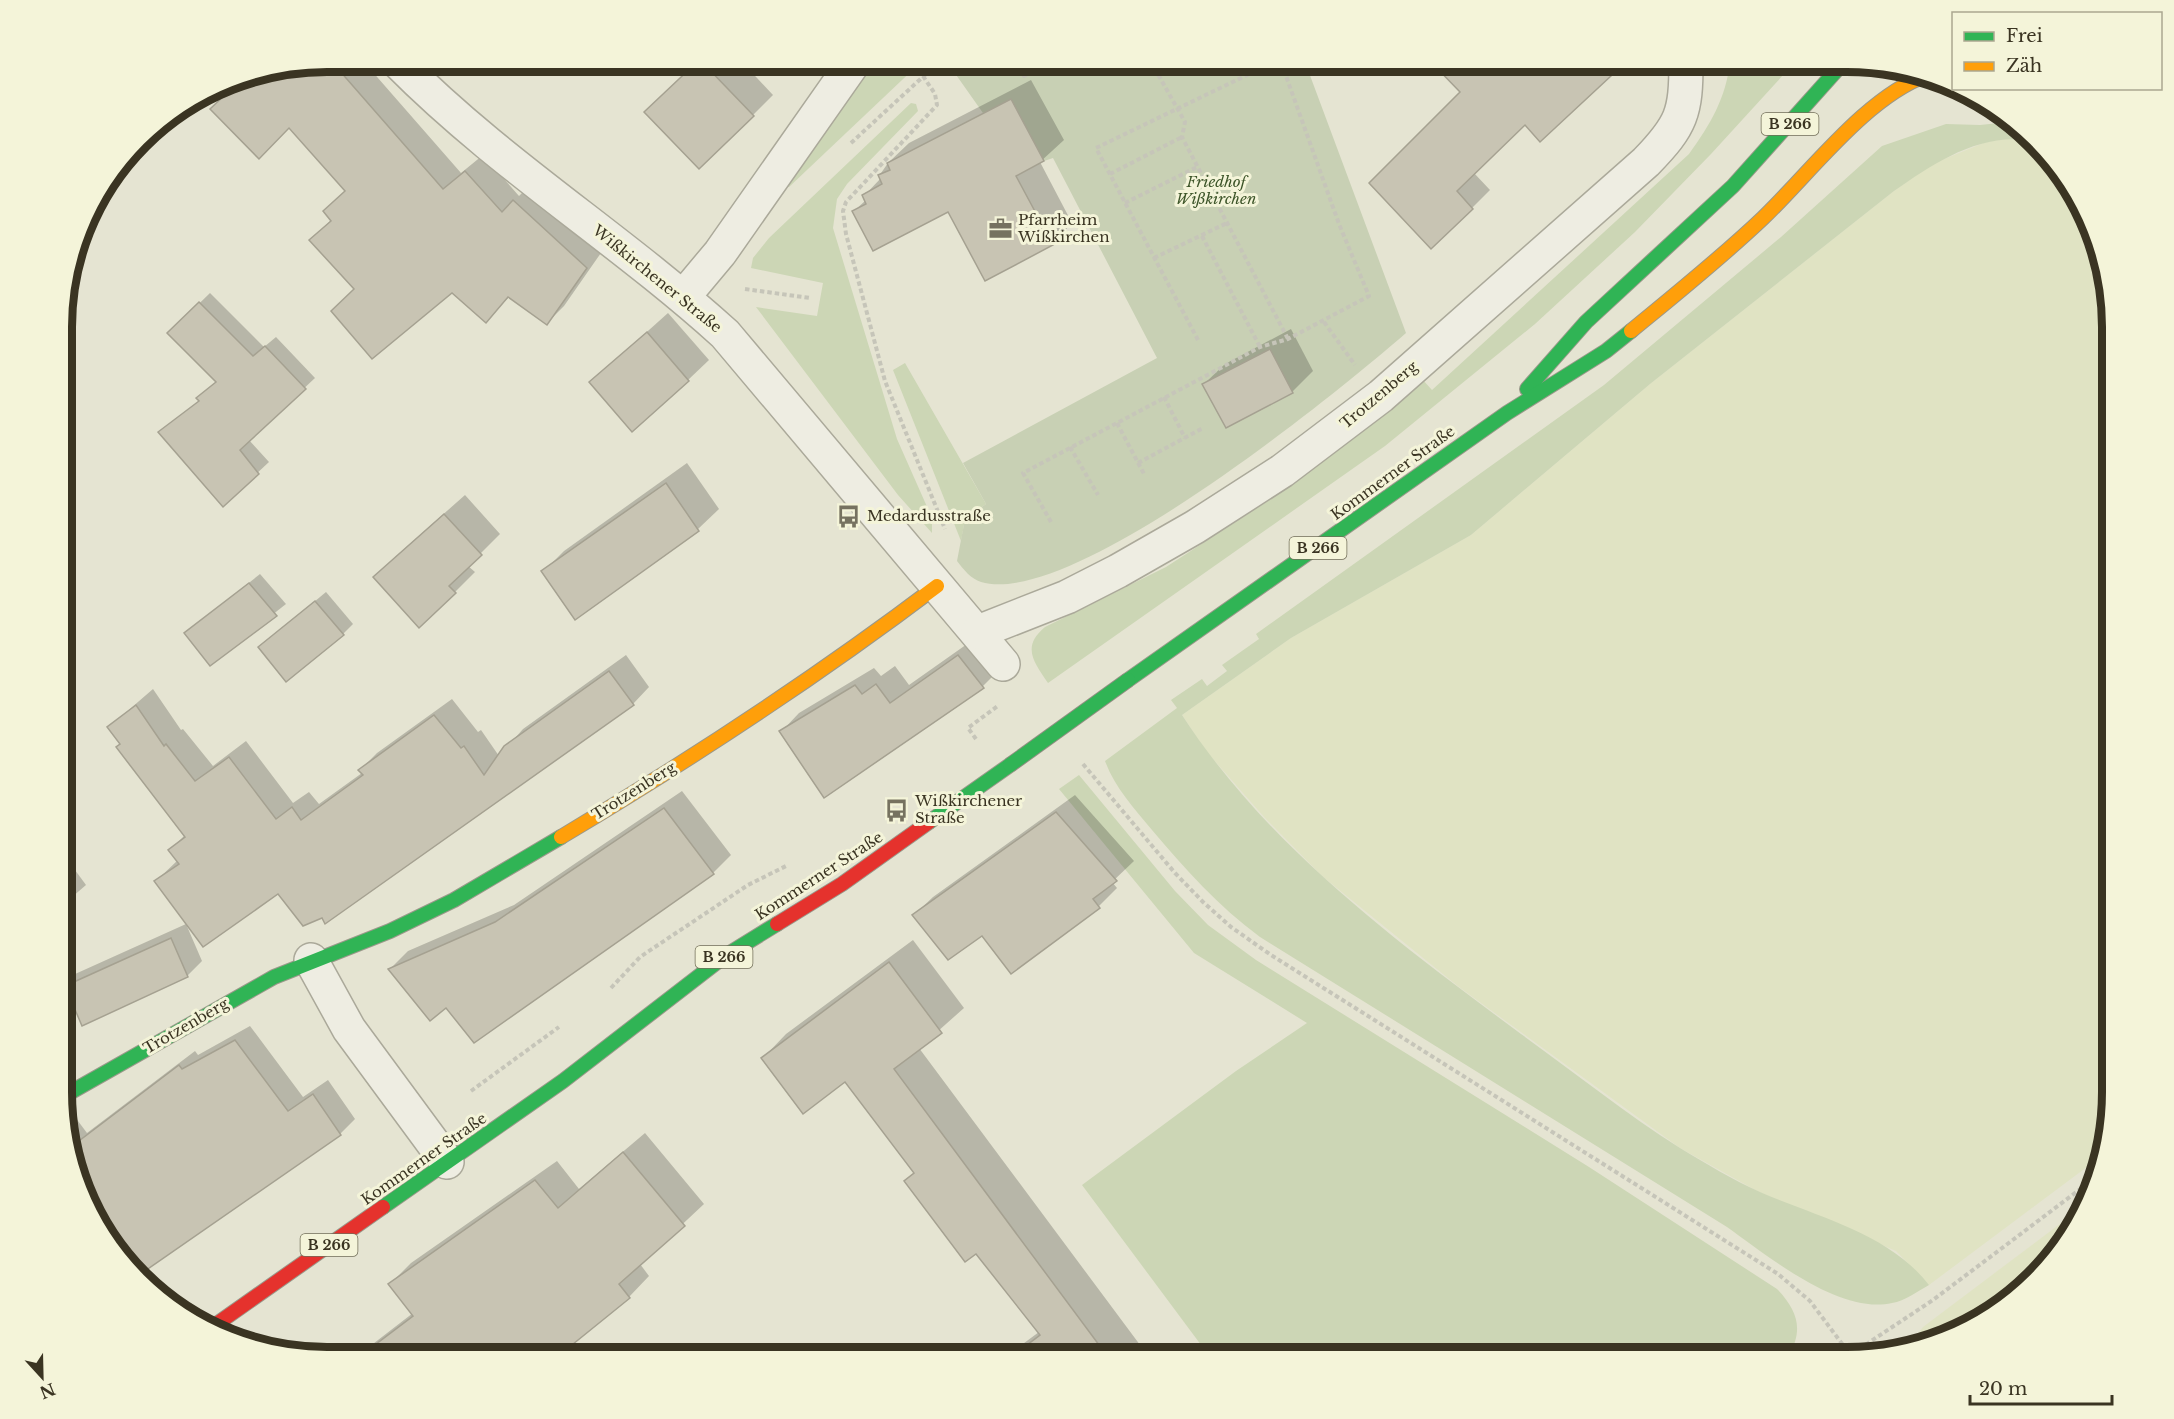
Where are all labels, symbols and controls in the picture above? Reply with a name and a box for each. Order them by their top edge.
legend [1952,12,2162,90]
text: Frei [2006,25,2043,47]
text: Zäh [2006,55,2042,77]
road number: B 266 [1762,113,1818,135]
park label: Friedhof Wißkirchen [1176,172,1256,208]
place label: Pfarrheim Wißkirchen [1017,210,1110,246]
office icon: Pfarrheim Wißkirchen [987,216,1013,242]
street label: Wißkirchener Straße [588,220,726,337]
street label: Trotzenberg [1336,356,1422,433]
street label: Kommerner Straße [1327,421,1458,524]
bus stop icon: Medardusstraße [836,503,862,529]
place label: Medardusstraße [867,506,991,525]
road number: B 266 [1290,537,1346,559]
street label: Trotzenberg [588,757,680,824]
place label: Wißkirchener Straße [914,791,1023,827]
bus stop icon: Wißkirchener Straße [884,797,910,823]
street label: Kommerner Straße [751,827,886,924]
road number: B 266 [696,946,752,968]
street label: Trotzenberg [140,993,233,1058]
street label: Kommerner Straße [357,1108,490,1209]
road number: B 266 [300,1234,358,1256]
north arrow [12,1347,72,1407]
scale bar [1970,1368,2112,1406]
text: 20 m [1979,1378,2027,1400]
text: N [37,1379,58,1403]

